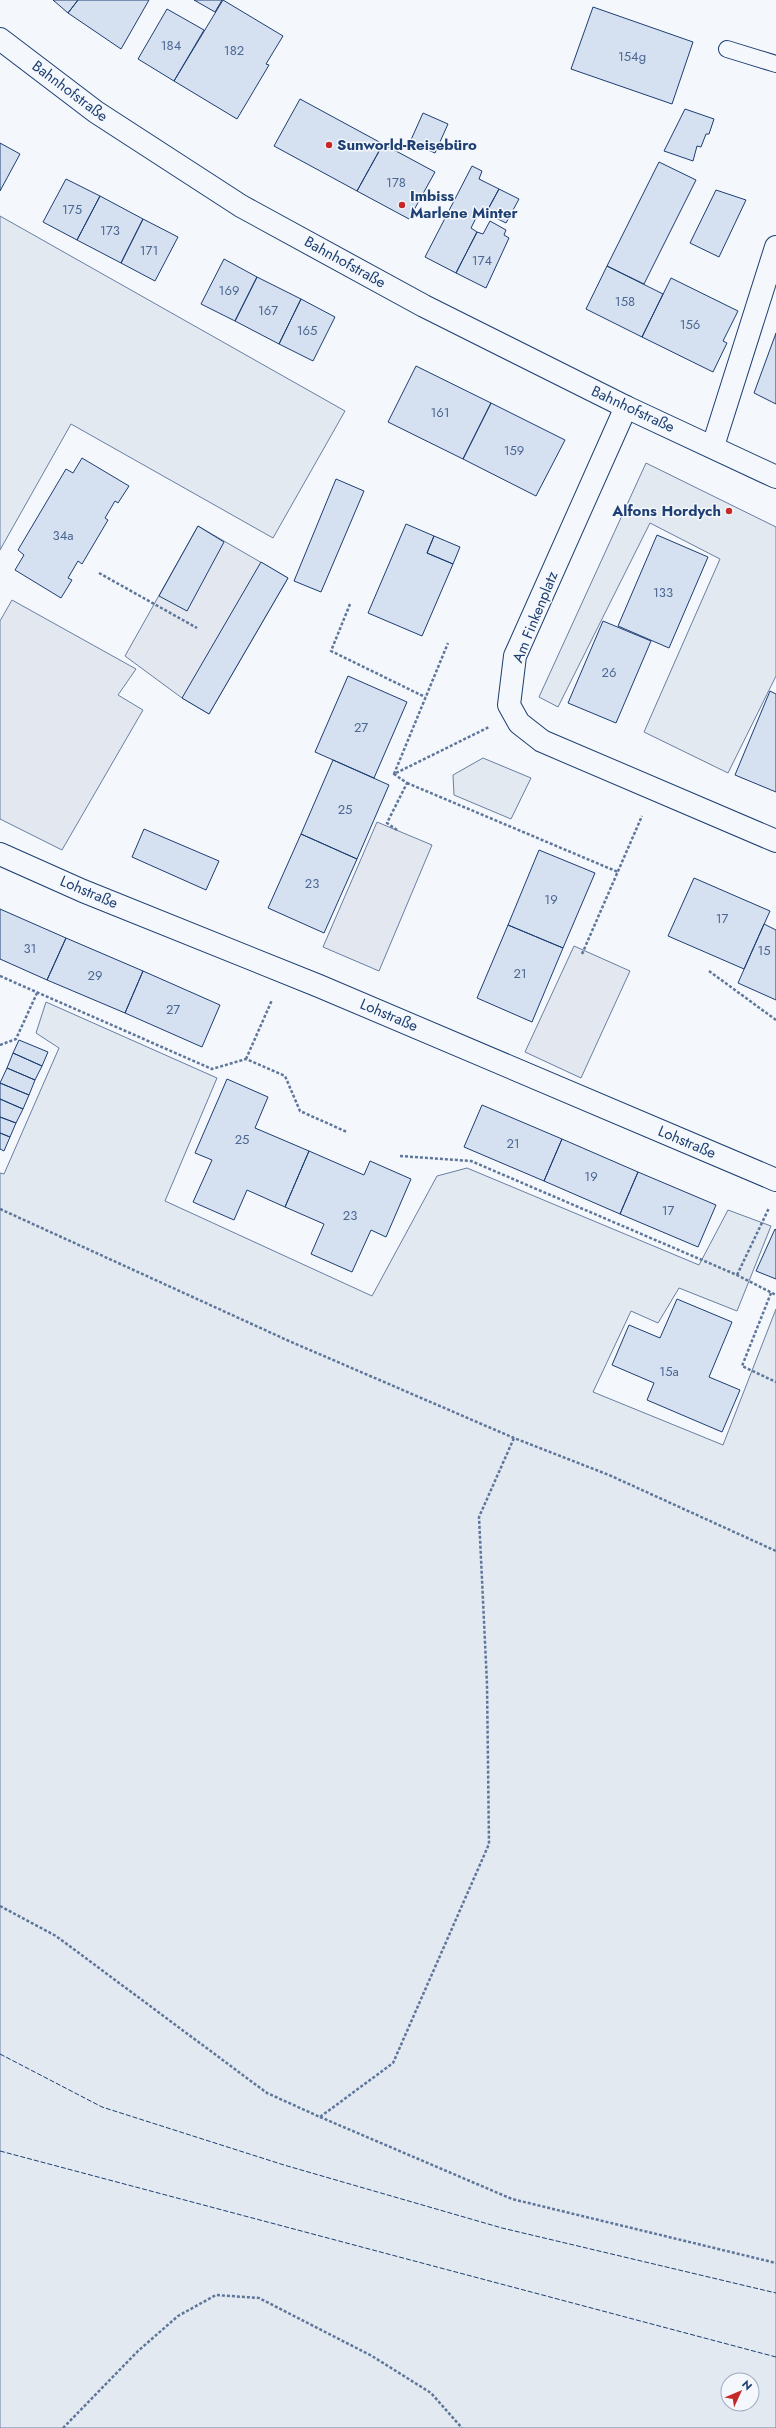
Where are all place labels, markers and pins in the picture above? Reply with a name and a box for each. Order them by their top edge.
place label: Sunworld-Reisebüro [337,134,477,156]
marker: Sunworld-Reisebüro [324,140,334,150]
place label: Imbiss Marlene Minter [410,185,518,224]
marker: Imbiss Marlene Minter [397,200,407,210]
place label: Alfons Hordych [611,500,721,522]
marker: Alfons Hordych [724,506,734,516]

